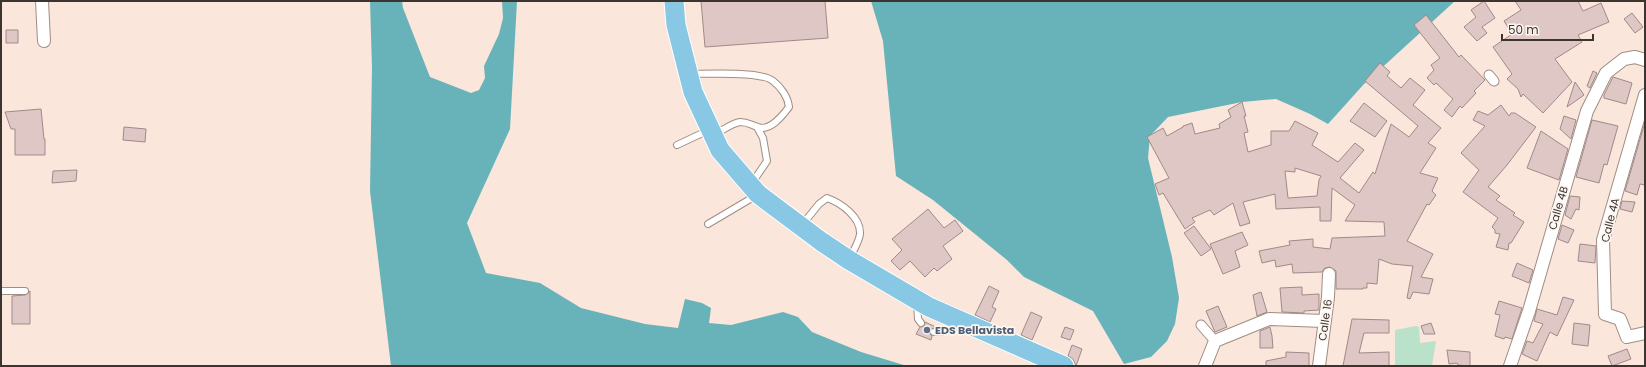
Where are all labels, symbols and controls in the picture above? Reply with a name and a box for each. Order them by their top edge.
scale bar [1502,16,1593,42]
text: 50 m [1508,21,1539,38]
street label: Calle 4B [1544,184,1572,232]
street label: Calle 4A [1597,195,1623,244]
street label: Calle 16 [1314,298,1336,342]
place label: EDS Bellavista [935,322,1014,338]
marker: EDS Bellavista [922,325,932,335]

